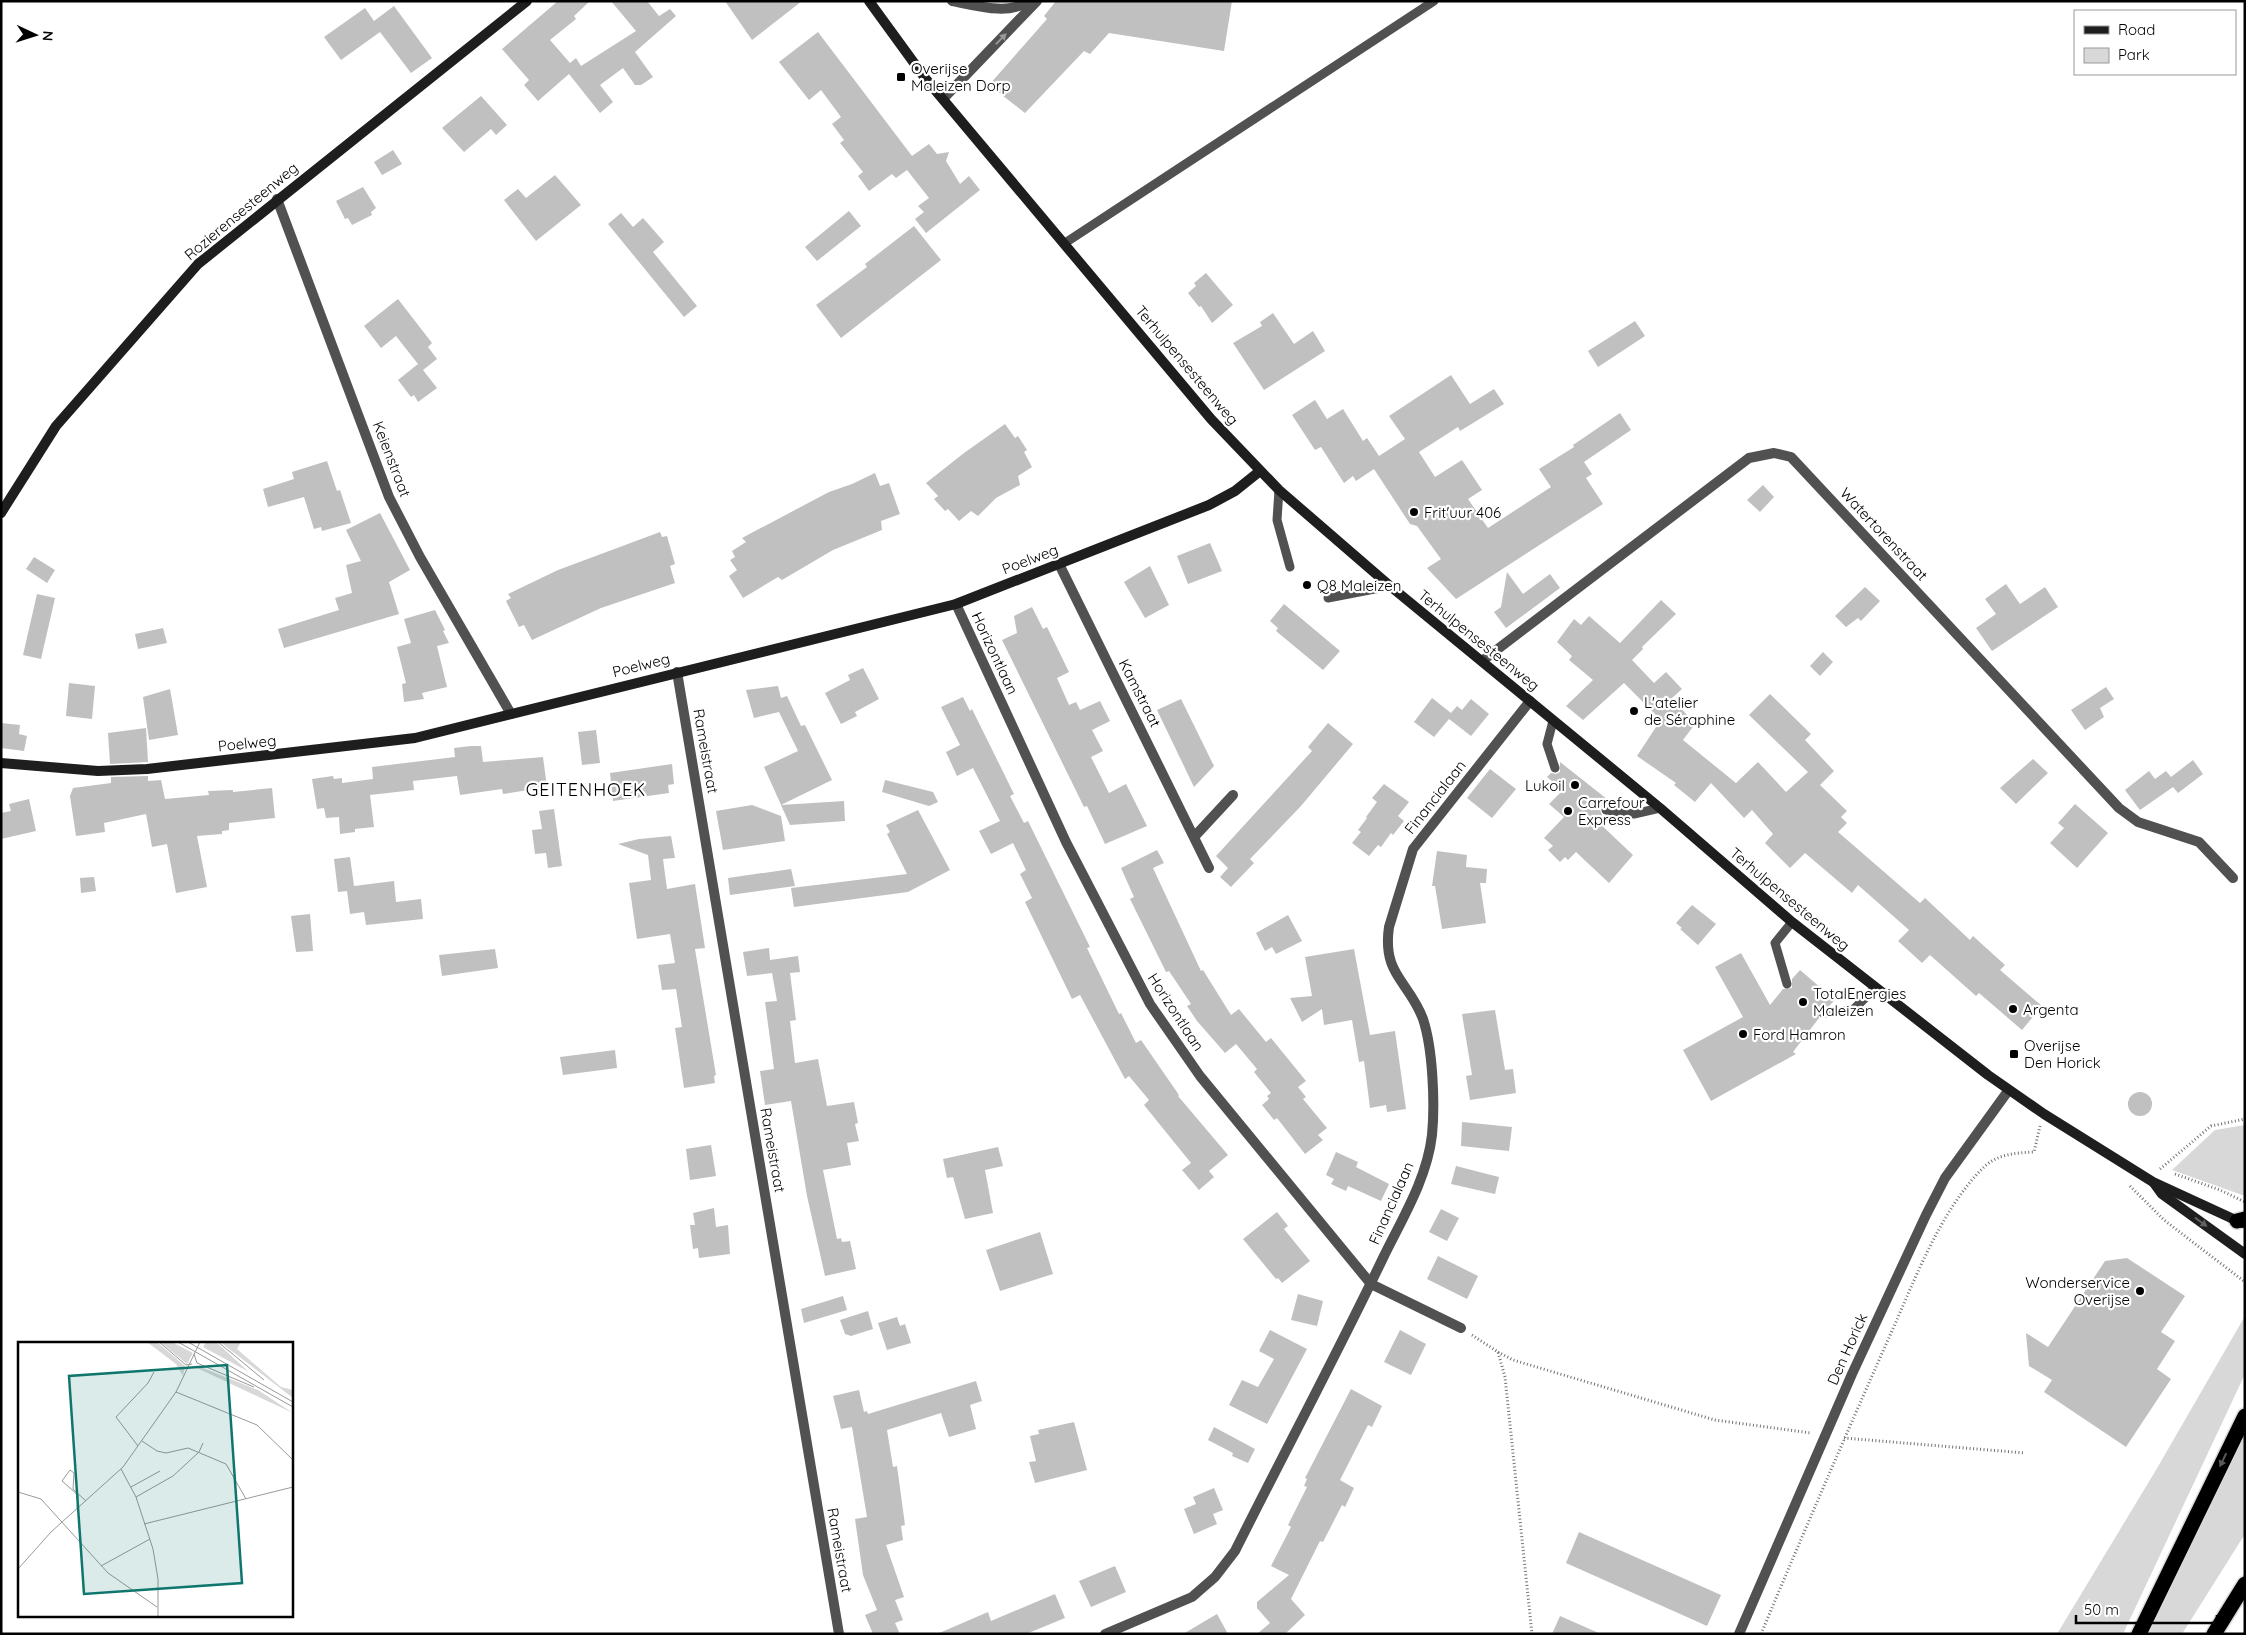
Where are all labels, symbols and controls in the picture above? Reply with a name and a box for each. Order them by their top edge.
north arrow [10,10,60,60]
legend [2074,10,2236,75]
text: Road [2118,20,2155,39]
text: N [39,30,57,42]
one-way arrow [995,33,1007,45]
text: Park [2118,45,2150,64]
place label: Overijse Maleizen Dorp [911,59,1011,95]
marker: Overijse Maleizen Dorp [895,71,907,83]
street label: Rozierensesteenweg [180,158,302,264]
street label: Terhulpensesteenweg [1131,301,1243,429]
street label: Keienstraat [369,418,415,500]
street label: Watertorenstraat [1836,483,1932,585]
place label: Frit'uur 406 [1424,503,1501,522]
marker: Frit'uur 406 [1408,506,1420,518]
street label: Poelweg [999,540,1061,578]
place label: Q8 Maleizen [1317,576,1401,595]
marker: Q8 Maleizen [1301,579,1313,591]
street label: Terhulpensesteenweg [1415,585,1543,695]
street label: Horizontlaan [968,609,1022,697]
street label: Poelweg [610,649,672,681]
street label: Kamstraat [1115,656,1165,730]
place label: L'atelier de Séraphine [1644,693,1735,729]
marker: L'atelier de Séraphine [1628,705,1640,717]
street label: Rameistraat [689,707,723,795]
street label: Poelweg [217,730,277,756]
street label: Financialaan [1400,756,1470,838]
place label: Lukoil [1525,776,1565,795]
district label: GEITENHOEK [526,778,646,801]
marker: Lukoil [1569,779,1581,791]
place label: Carrefour Express [1578,793,1645,829]
marker: Carrefour Express [1562,805,1574,817]
street label: Terhulpensesteenweg [1726,843,1854,955]
street label: Horizontlaan [1144,969,1208,1055]
place label: TotalEnergies Maleizen [1813,984,1906,1020]
marker: TotalEnergies Maleizen [1797,996,1809,1008]
place label: Argenta [2023,1000,2079,1019]
marker: Argenta [2007,1003,2019,1015]
place label: Ford Hamron [1753,1025,1846,1044]
marker: Ford Hamron [1737,1028,1749,1040]
place label: Overijse Den Horick [2024,1036,2101,1072]
marker: Overijse Den Horick [2008,1048,2020,1060]
street label: Rameistraat [756,1106,790,1194]
street label: Financialaan [1364,1159,1418,1247]
one-way arrow [2194,1217,2208,1227]
place label: Wonderservice Overijse [2025,1273,2130,1309]
marker: Wonderservice Overijse [2134,1285,2146,1297]
street label: Den Horick [1823,1310,1871,1388]
inset map [18,1342,292,1618]
one-way arrow [2219,1453,2227,1467]
street label: Rameistraat [823,1506,857,1594]
scale bar [2076,1592,2217,1624]
text: 50 m [2084,1600,2119,1619]

